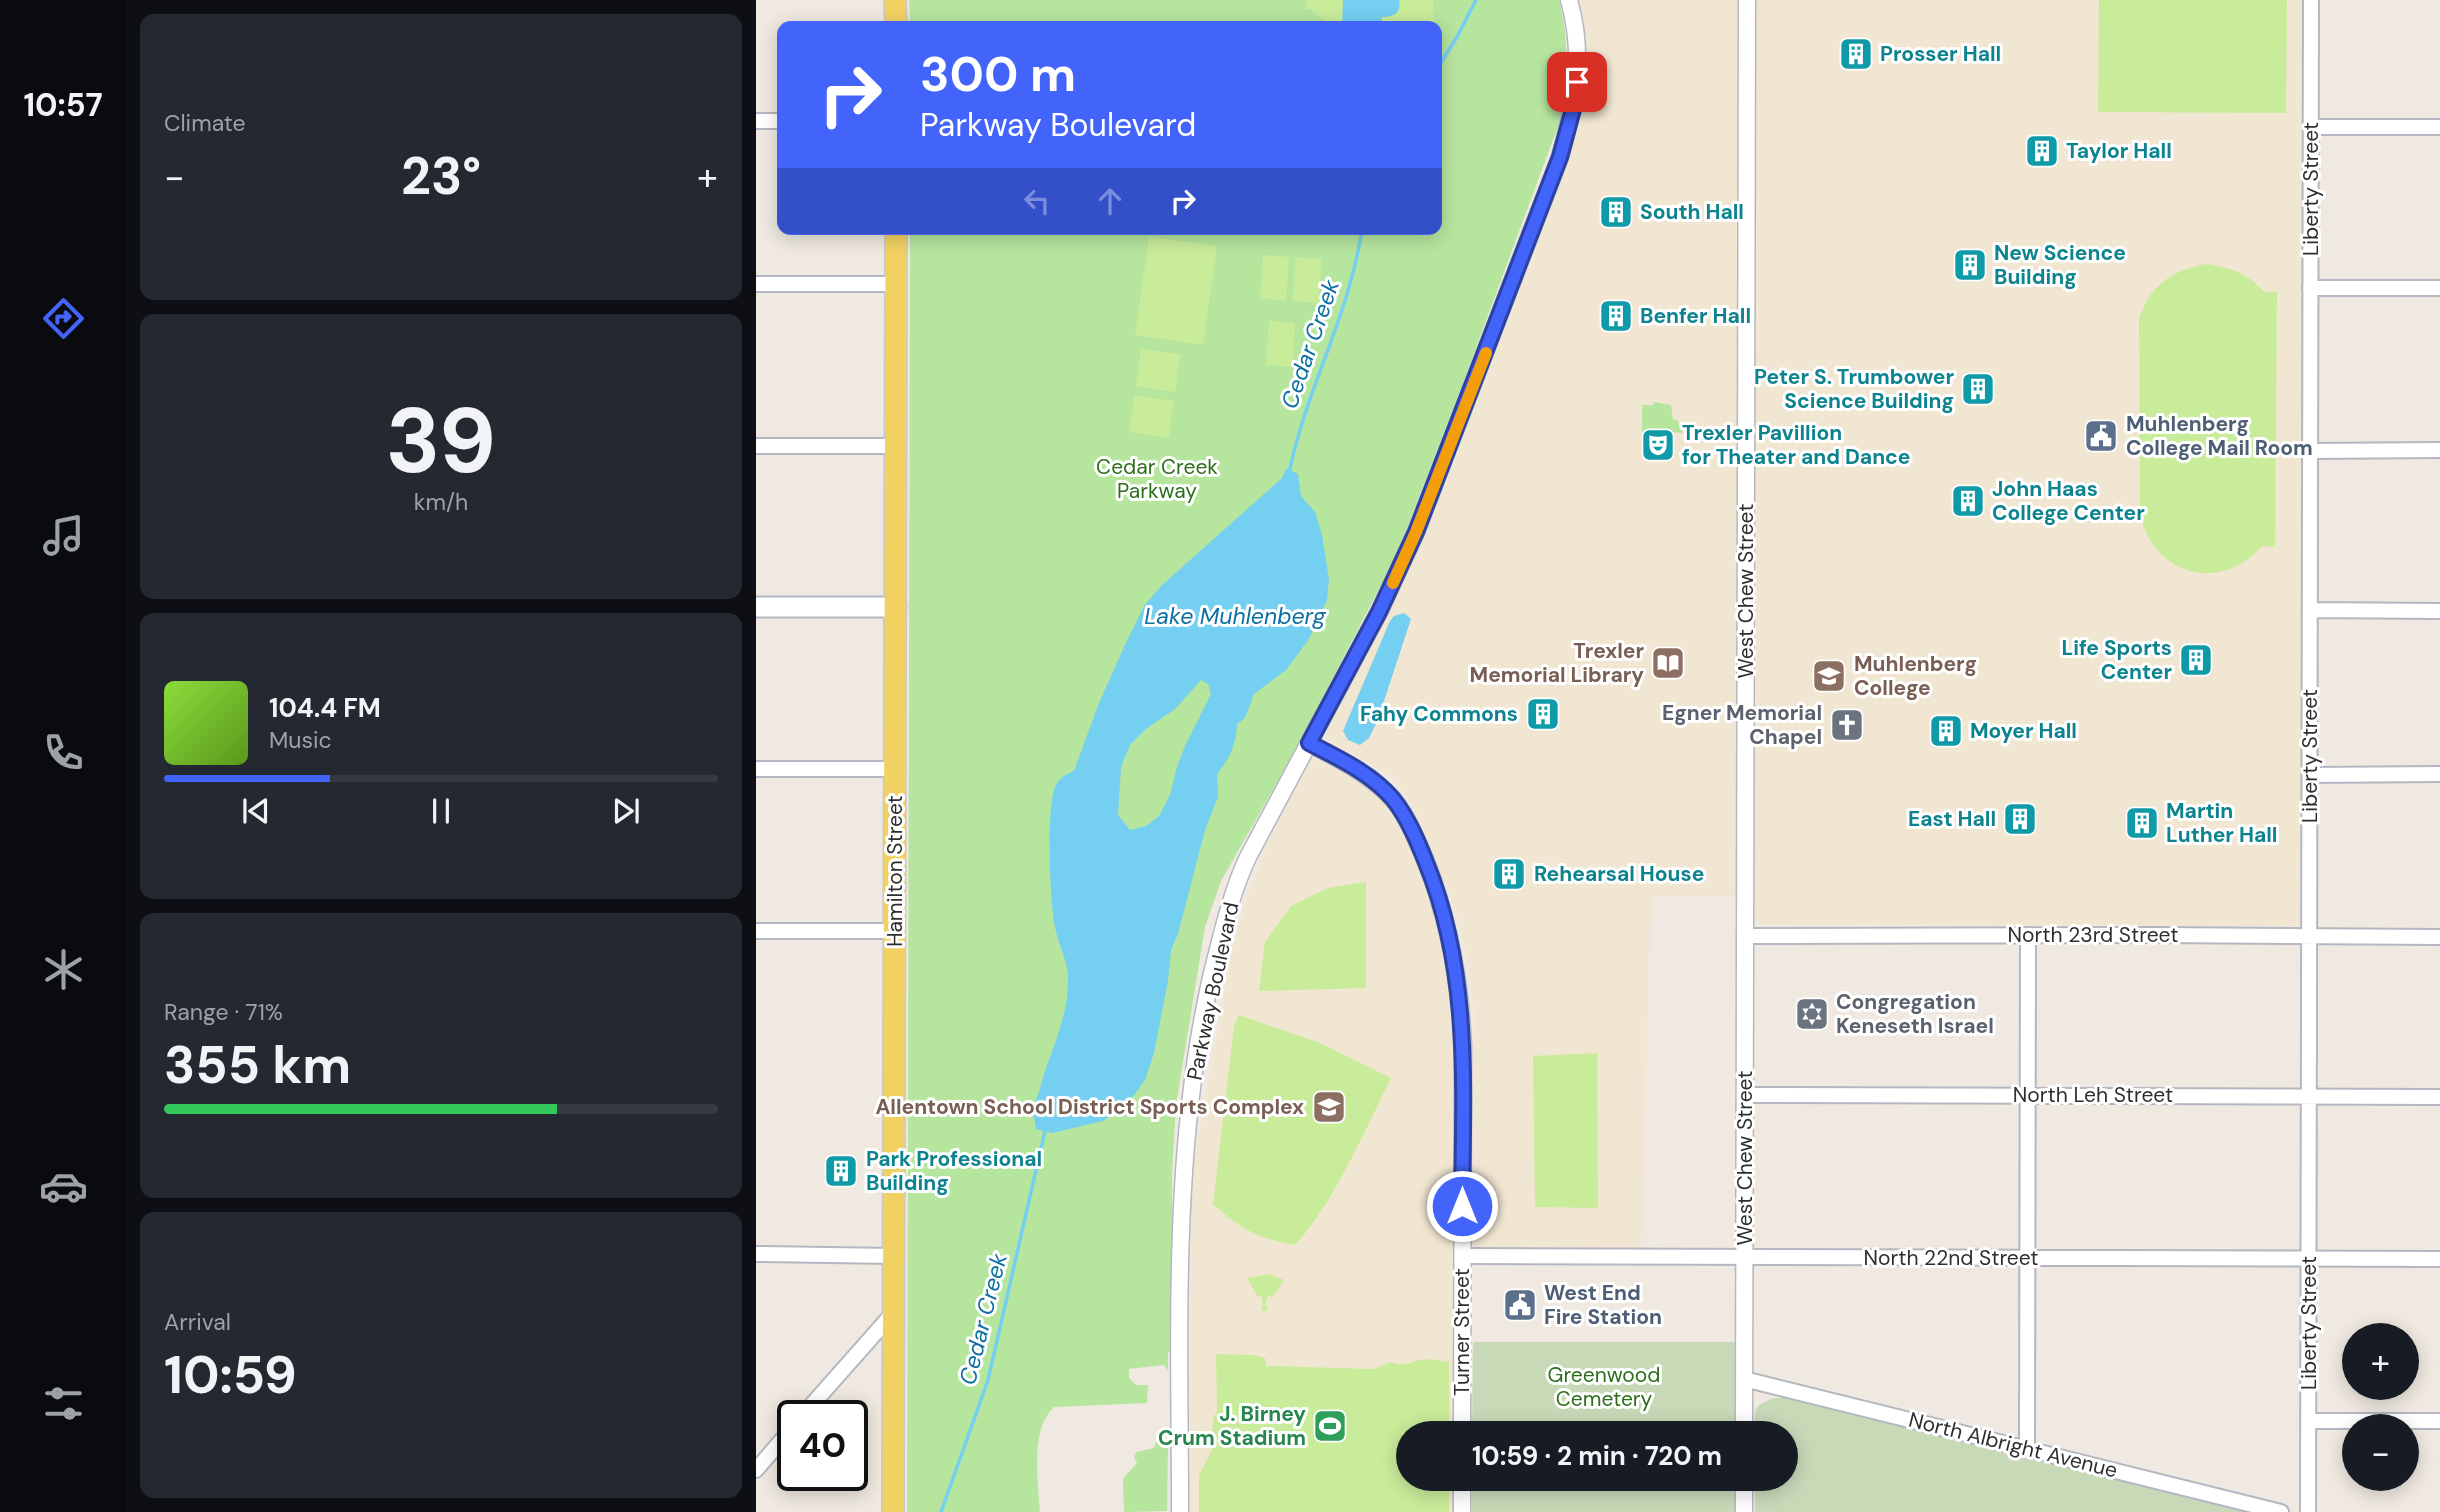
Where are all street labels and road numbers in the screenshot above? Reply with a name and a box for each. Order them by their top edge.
street label: Liberty Street [2297,122,2325,256]
street label: West Chew Street [1732,504,1760,678]
street label: Liberty Street [2296,689,2324,823]
street label: Hamilton Street [881,795,909,947]
street label: Parkway Boulevard [1180,899,1246,1083]
street label: North 23rd Street [2008,921,2178,949]
street label: West Chew Street [1731,1071,1759,1245]
street label: North Leh Street [2013,1081,2173,1109]
street label: North 22nd Street [1863,1244,2039,1272]
street label: Liberty Street [2295,1256,2323,1390]
street label: Turner Street [1448,1268,1476,1396]
street label: North Albright Avenue [1906,1406,2120,1485]

